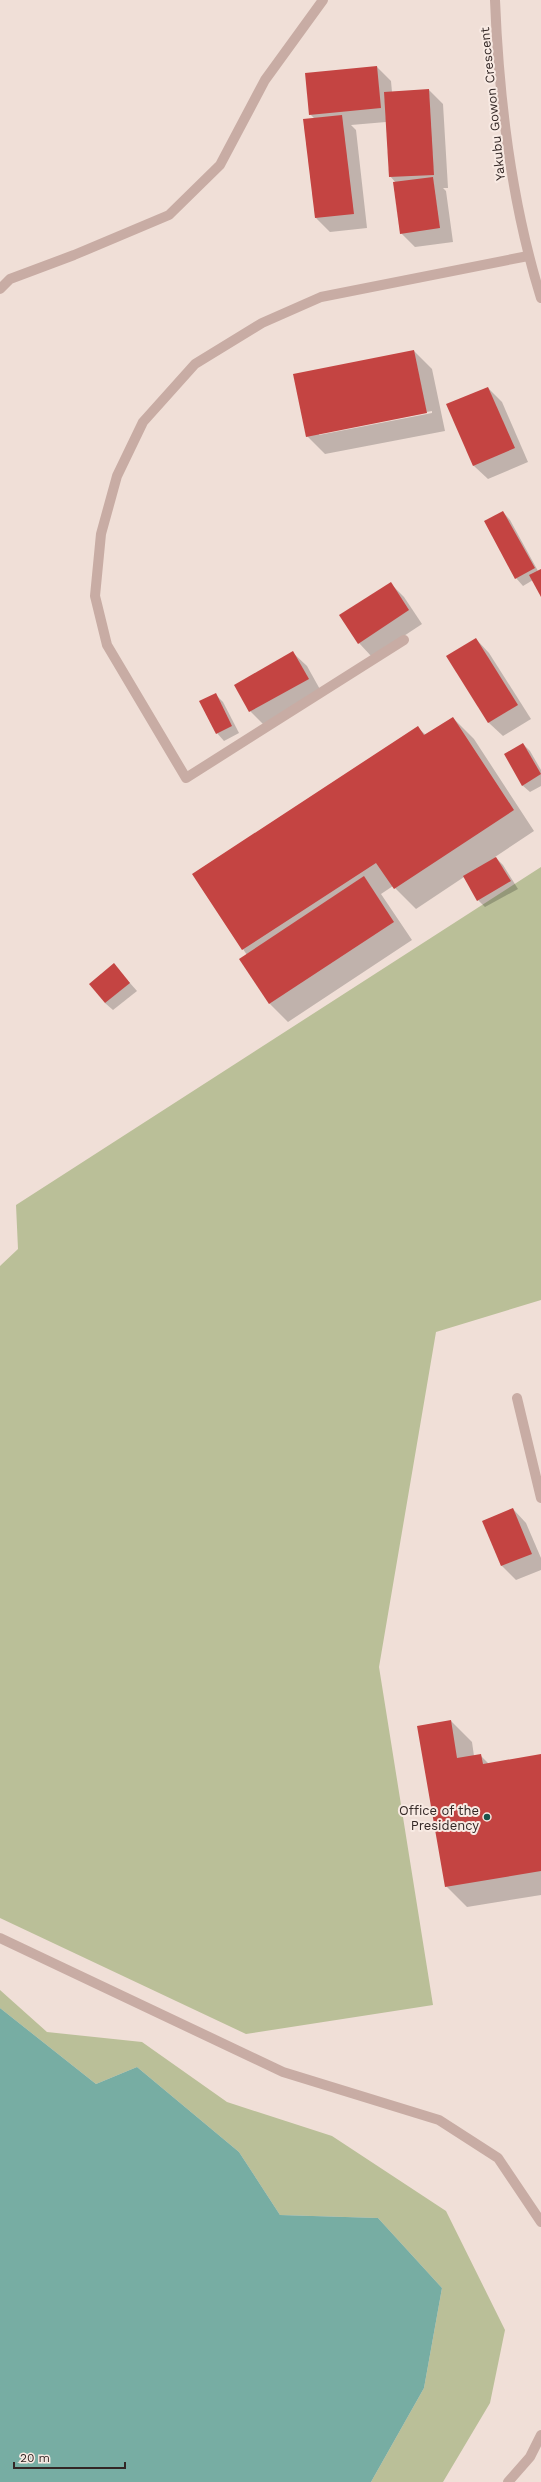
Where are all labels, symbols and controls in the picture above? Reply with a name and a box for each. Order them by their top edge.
street label: Yakubu Gowon Crescent [477,26,508,181]
place label: Office of the Presidency [399,1803,479,1833]
marker: Office of the Presidency [482,1812,492,1822]
scale bar [14,2444,125,2470]
text: 20 m [20,2451,50,2465]

